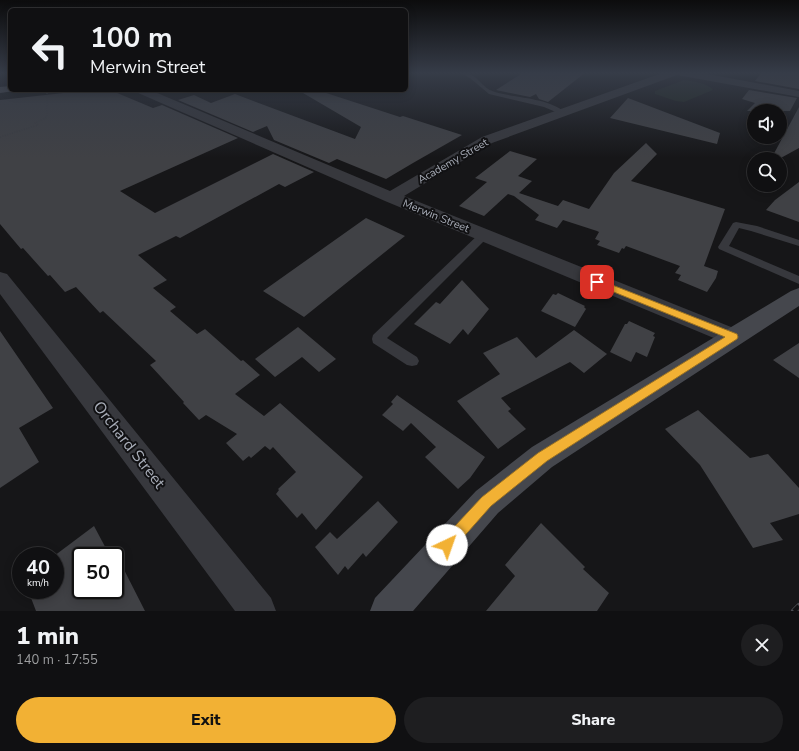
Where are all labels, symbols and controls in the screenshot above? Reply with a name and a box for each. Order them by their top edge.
text: 100 m [90,19,173,57]
icon: left [24,24,76,76]
text: Merwin Street [90,55,205,79]
map controls [747,104,787,192]
button: sound [747,104,787,144]
street label: Academy Street [415,135,491,187]
button: search [747,152,787,192]
street label: Merwin Street [401,196,472,236]
pin [580,265,614,299]
icon: arrive [586,271,608,293]
street label: Orchard Street [88,397,170,494]
position arrow [426,524,468,566]
speed limit sign: 50 [72,547,124,599]
text: 40 [26,554,50,581]
text: km/h [27,576,49,590]
text: 1 min [16,620,79,652]
button: close [741,624,783,666]
text: 140 m · 17:55 [16,651,98,669]
button: Exit [16,697,396,743]
button: Share [404,697,783,743]

